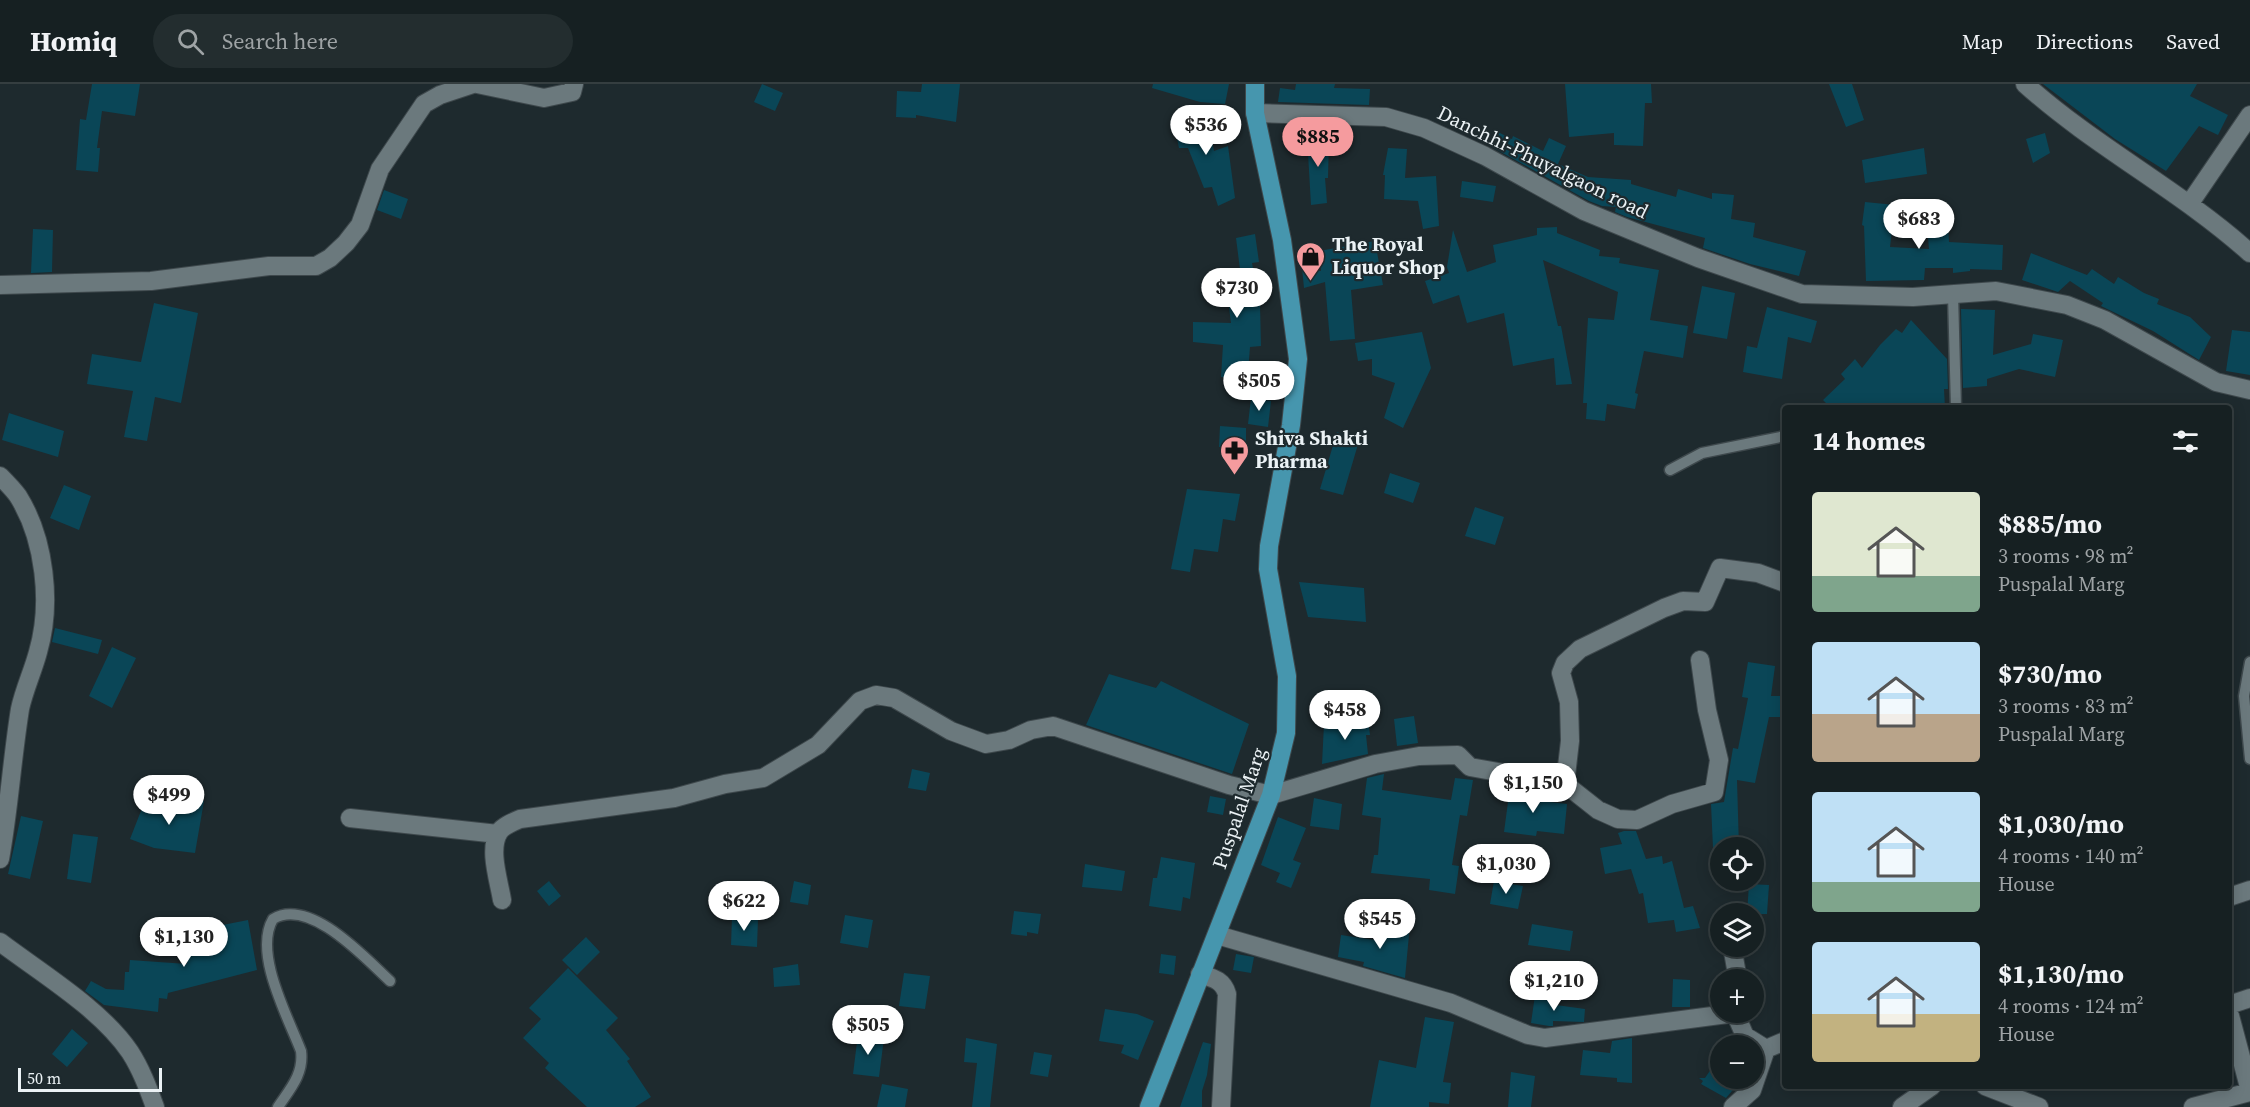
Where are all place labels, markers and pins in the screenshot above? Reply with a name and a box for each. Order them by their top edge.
pin: $536 [1170,105,1242,156]
pin: $885 [1282,117,1354,168]
pin: $683 [1883,199,1955,250]
place label: The Royal Liquor Shop [1332,230,1445,281]
shop icon: The Royal Liquor Shop [1295,240,1327,282]
pin: $730 [1201,268,1273,319]
pin: $505 [1223,361,1295,412]
place label: Shiva Shakti Pharma [1255,424,1368,475]
pharmacy icon: Shiva Shakti Pharma [1218,434,1250,476]
pin: $458 [1309,690,1381,741]
pin: $1,150 [1484,763,1582,814]
pin: $499 [133,775,205,826]
pin: $1,030 [1457,844,1555,895]
pin: $622 [708,881,780,932]
pin: $545 [1344,899,1416,950]
pin: $1,130 [135,917,233,968]
pin: $1,210 [1505,961,1603,1012]
pin: $505 [832,1005,904,1056]

